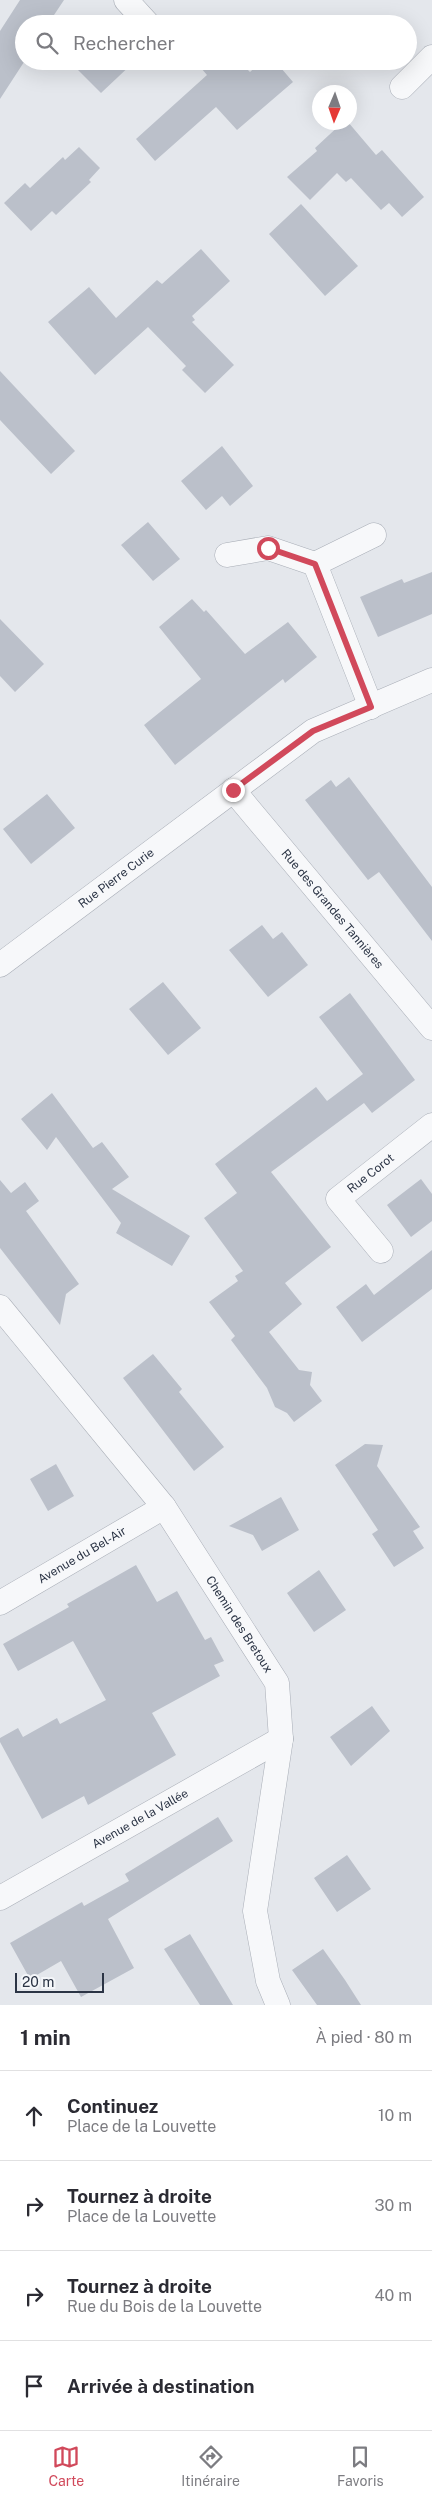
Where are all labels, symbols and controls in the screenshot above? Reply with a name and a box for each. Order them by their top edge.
search box [15,15,417,70]
icon: search [33,29,61,57]
text: Rechercher [73,32,175,54]
north arrow [312,85,357,130]
route start [257,537,280,560]
route end [222,779,245,802]
street label: Rue Pierre Curie [76,845,157,911]
street label: Rue des Grandes Tannières [279,846,386,971]
street label: Rue Corot [344,1150,397,1196]
street label: Avenue du Bel-Air [35,1524,129,1586]
street label: Chemin des Bretoux [203,1573,276,1675]
street label: Avenue de la Vallée [90,1786,191,1851]
scale bar [15,1970,104,1993]
text: 20 m [22,1974,54,1990]
text: 1 min [20,2025,71,2050]
text: À pied · 80 m [316,2028,412,2047]
text: Continuez [67,2095,158,2117]
icon: ahead [20,2102,48,2130]
text: 10 m [378,2106,412,2125]
text: Place de la Louvette [67,2117,216,2136]
text: Tournez à droite [67,2185,212,2207]
icon: right [20,2192,48,2220]
text: 30 m [375,2196,412,2215]
text: Place de la Louvette [67,2207,216,2226]
text: Tournez à droite [67,2275,212,2297]
icon: right [20,2282,48,2310]
text: 40 m [374,2286,412,2305]
text: Rue du Bois de la Louvette [67,2297,262,2316]
icon: arrive [20,2372,48,2400]
text: Arrivée à destination [67,2375,255,2397]
tab: Carte [48,2443,84,2489]
tab: Itinéraire [181,2443,240,2489]
tab: Favoris [337,2443,383,2489]

